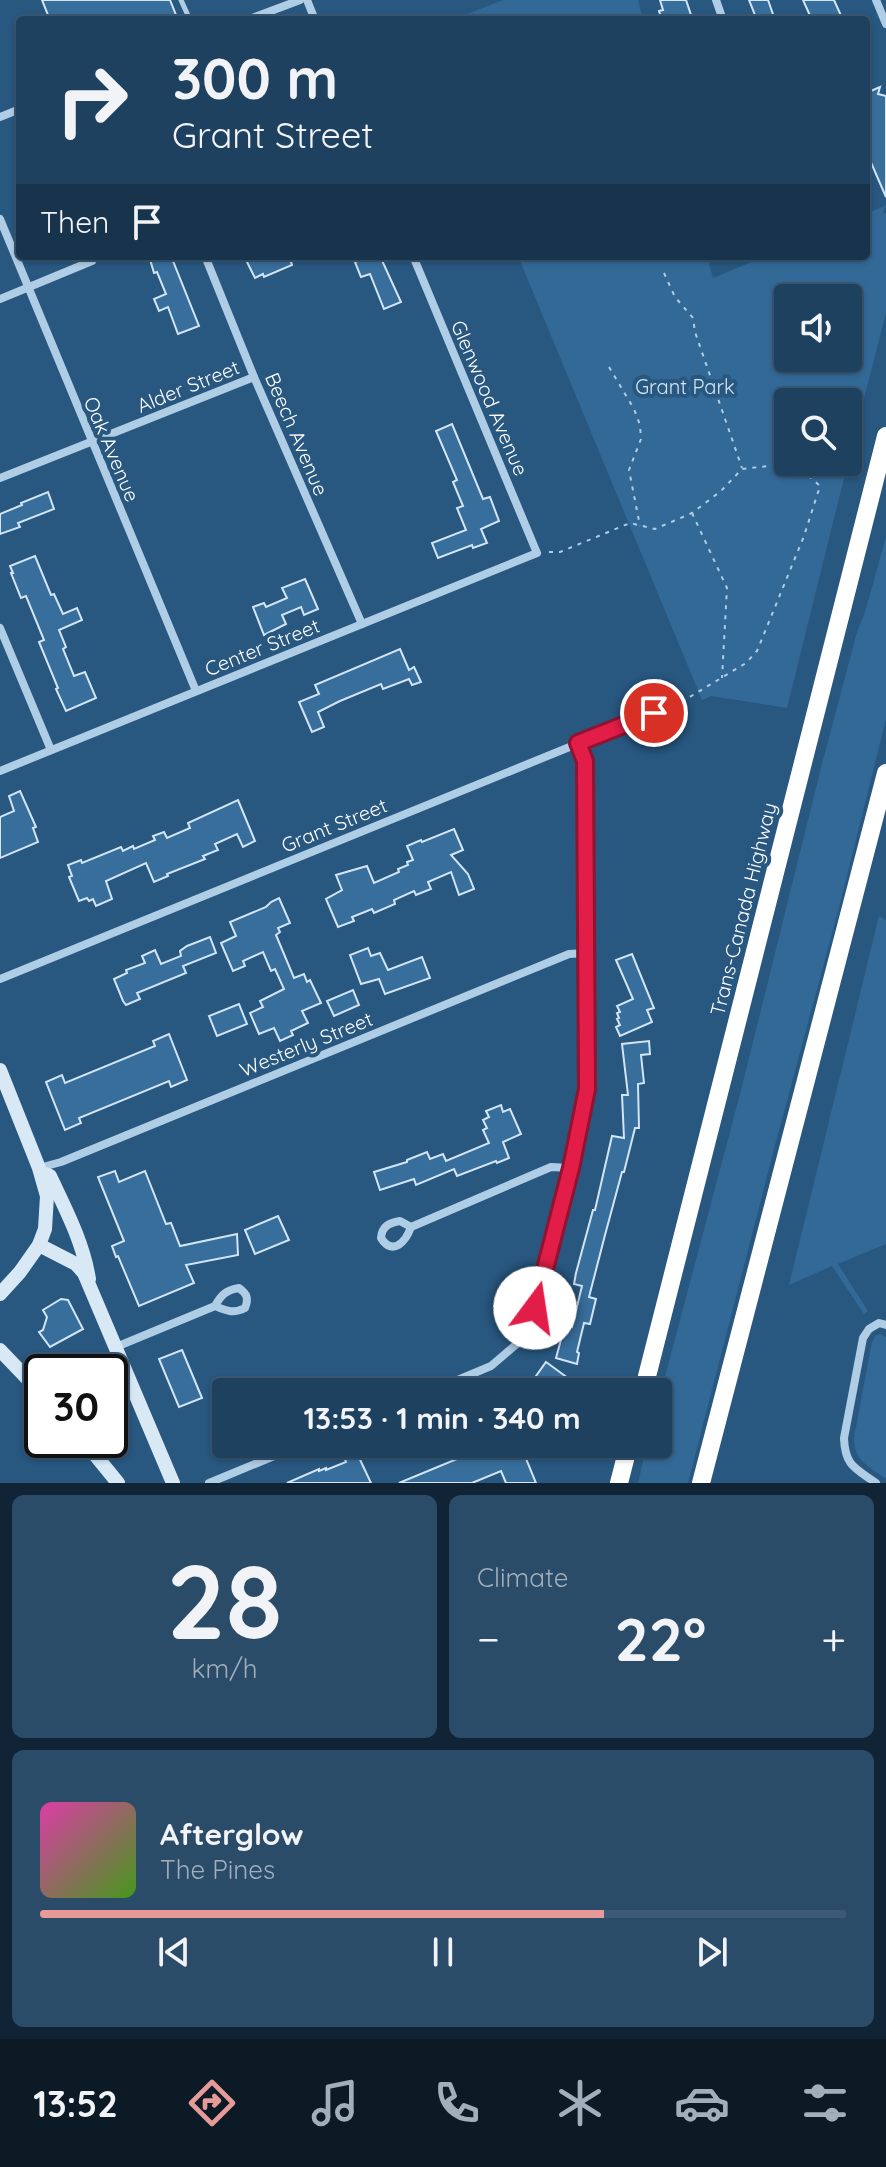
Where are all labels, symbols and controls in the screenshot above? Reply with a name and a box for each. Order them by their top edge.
text: 300 m [172,43,338,113]
icon: right [40,48,144,152]
text: Grant Street [172,112,374,157]
icon: arrive [125,200,169,244]
text: Then [40,203,109,241]
map controls [774,284,862,476]
button: sound [774,284,862,372]
street label: Glenwood Avenue [446,317,534,479]
street label: Alder Street [133,354,243,418]
street label: Beech Avenue [260,369,334,499]
park label: Grant Park [635,374,735,399]
button: search [774,388,862,476]
street label: Oak Avenue [79,393,145,505]
street label: Center Street [201,613,323,681]
pin [620,679,688,747]
icon: arrive [632,691,676,735]
street label: Grant Street [277,792,391,858]
street label: Trans-Canada Highway [704,800,782,1018]
street label: Westerly Street [236,1006,376,1082]
position arrow [493,1266,577,1350]
speed limit sign: 30 [24,1354,128,1458]
text: 13:53 · 1 min · 340 m [303,1399,581,1437]
text: 28 [166,1535,283,1665]
text: Climate [477,1561,568,1594]
text: 22° [615,1601,706,1676]
text: − [477,1611,500,1666]
text: + [821,1611,846,1666]
text: km/h [192,1652,257,1685]
text: Afterglow [160,1815,303,1853]
text: The Pines [160,1853,275,1886]
icon: previous [152,1930,196,1974]
icon: pause [421,1930,465,1974]
icon: next [690,1930,734,1974]
icon: directions [184,2075,240,2131]
icon: music [307,2075,363,2131]
icon: phone [429,2075,485,2131]
icon: climate [552,2075,608,2131]
icon: car [674,2075,730,2131]
icon: filters [797,2075,853,2131]
text: 13:52 [33,2081,118,2126]

